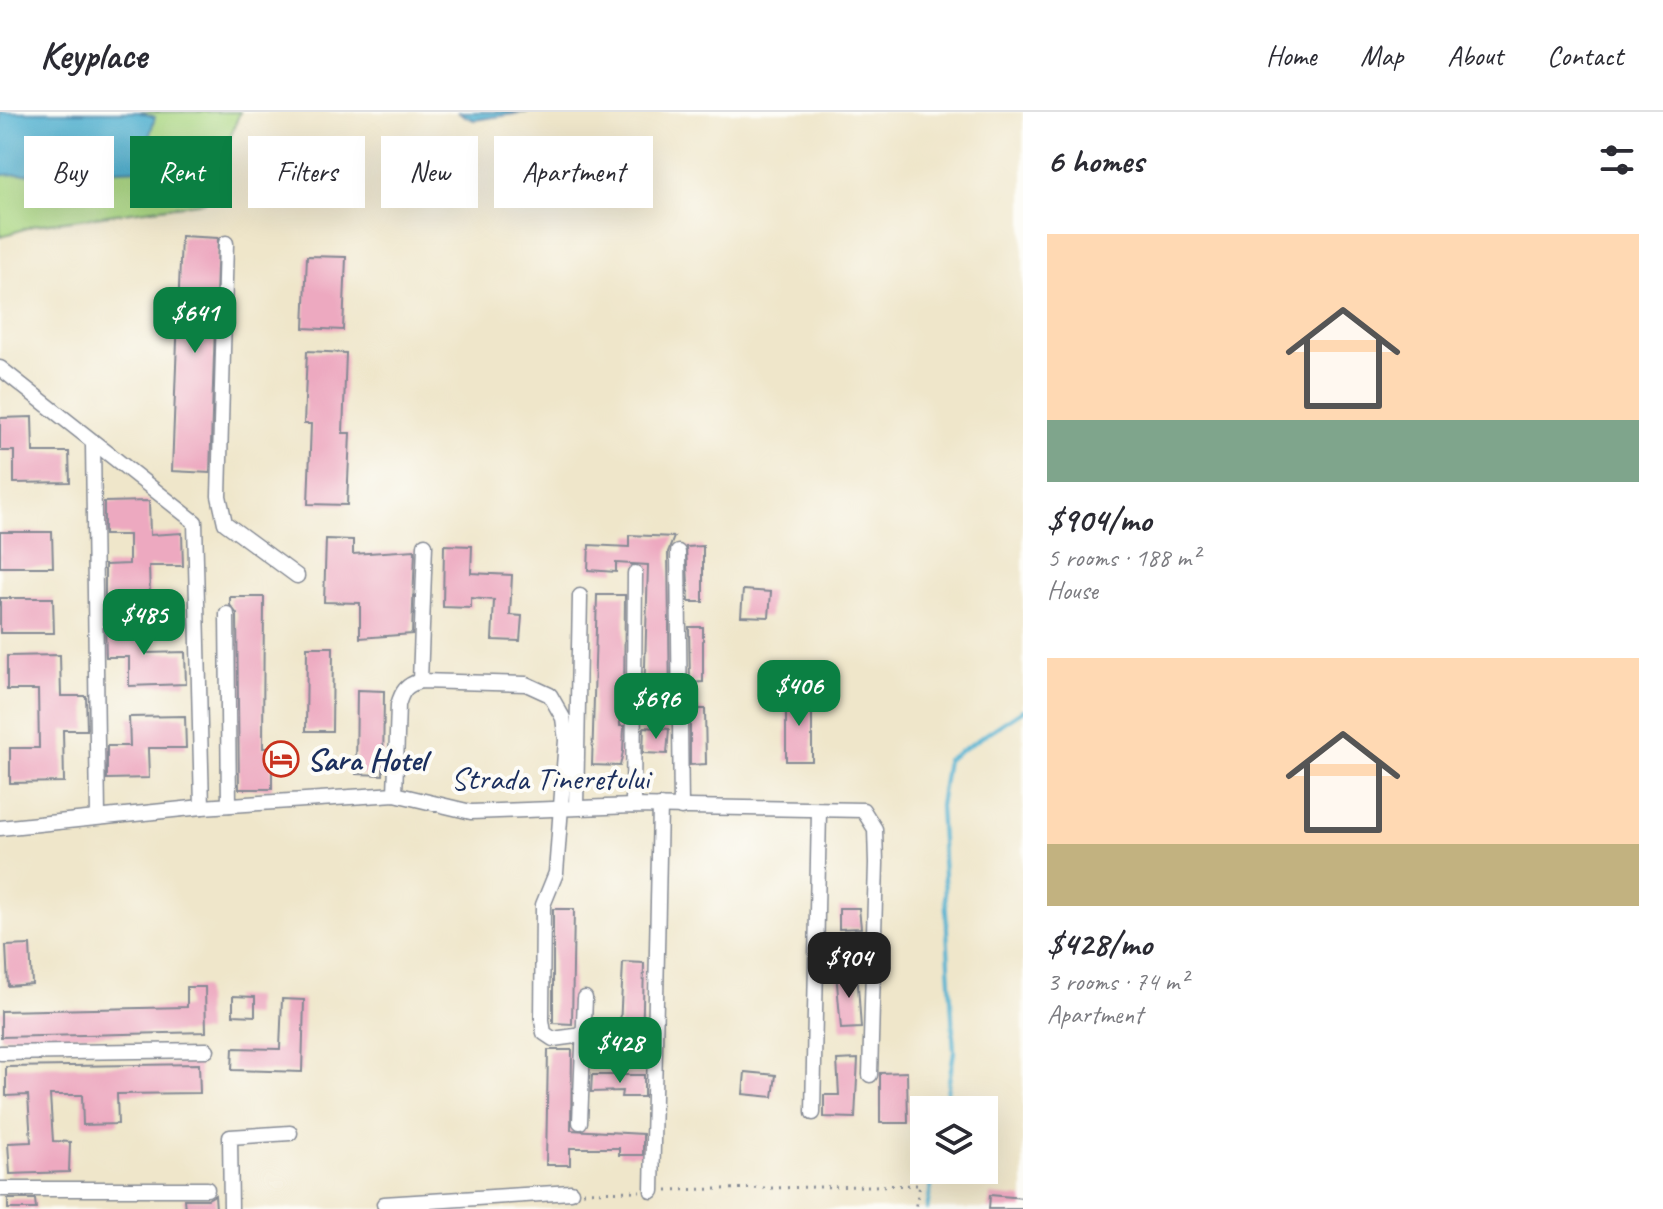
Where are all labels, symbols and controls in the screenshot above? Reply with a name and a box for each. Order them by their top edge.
text: Keyplace [40,32,147,79]
text: Home [1266,38,1316,73]
text: Map [1360,38,1403,73]
text: About [1447,38,1503,73]
text: Contact [1547,38,1623,73]
chip: Buy [24,136,114,208]
chip: Rent [130,136,232,208]
chip: Filters [248,136,365,208]
chip: New [381,136,478,208]
chip: Apartment [494,136,653,208]
icon: filters [1595,138,1639,182]
text: 6 homes [1047,139,1144,182]
icon: home [1271,286,1415,430]
pin: $641 [148,287,242,355]
text: $641 [171,296,219,329]
text: $904/mo [1047,498,1151,541]
text: 5 rooms · 188 m² [1047,541,1199,574]
text: House [1047,574,1098,607]
pin: $485 [97,589,191,657]
text: $485 [121,598,167,631]
pin: $406 [752,660,846,728]
text: $406 [775,669,823,702]
pin: $696 [609,673,703,741]
text: $696 [632,682,680,715]
icon: home [1271,710,1415,854]
place label: Sara Hotel [307,739,432,780]
hotel icon: Sara Hotel [262,740,300,778]
street label: Strada Tineretului [451,758,653,799]
text: $428/mo [1047,922,1152,965]
pin: $904 [802,932,896,1000]
text: $904 [826,941,872,974]
text: 3 rooms · 74 m² [1047,965,1188,998]
text: Apartment [1047,998,1143,1031]
pin: $428 [573,1017,667,1085]
text: $428 [597,1026,643,1059]
map controls [910,1096,998,1184]
button: layers [910,1096,998,1184]

